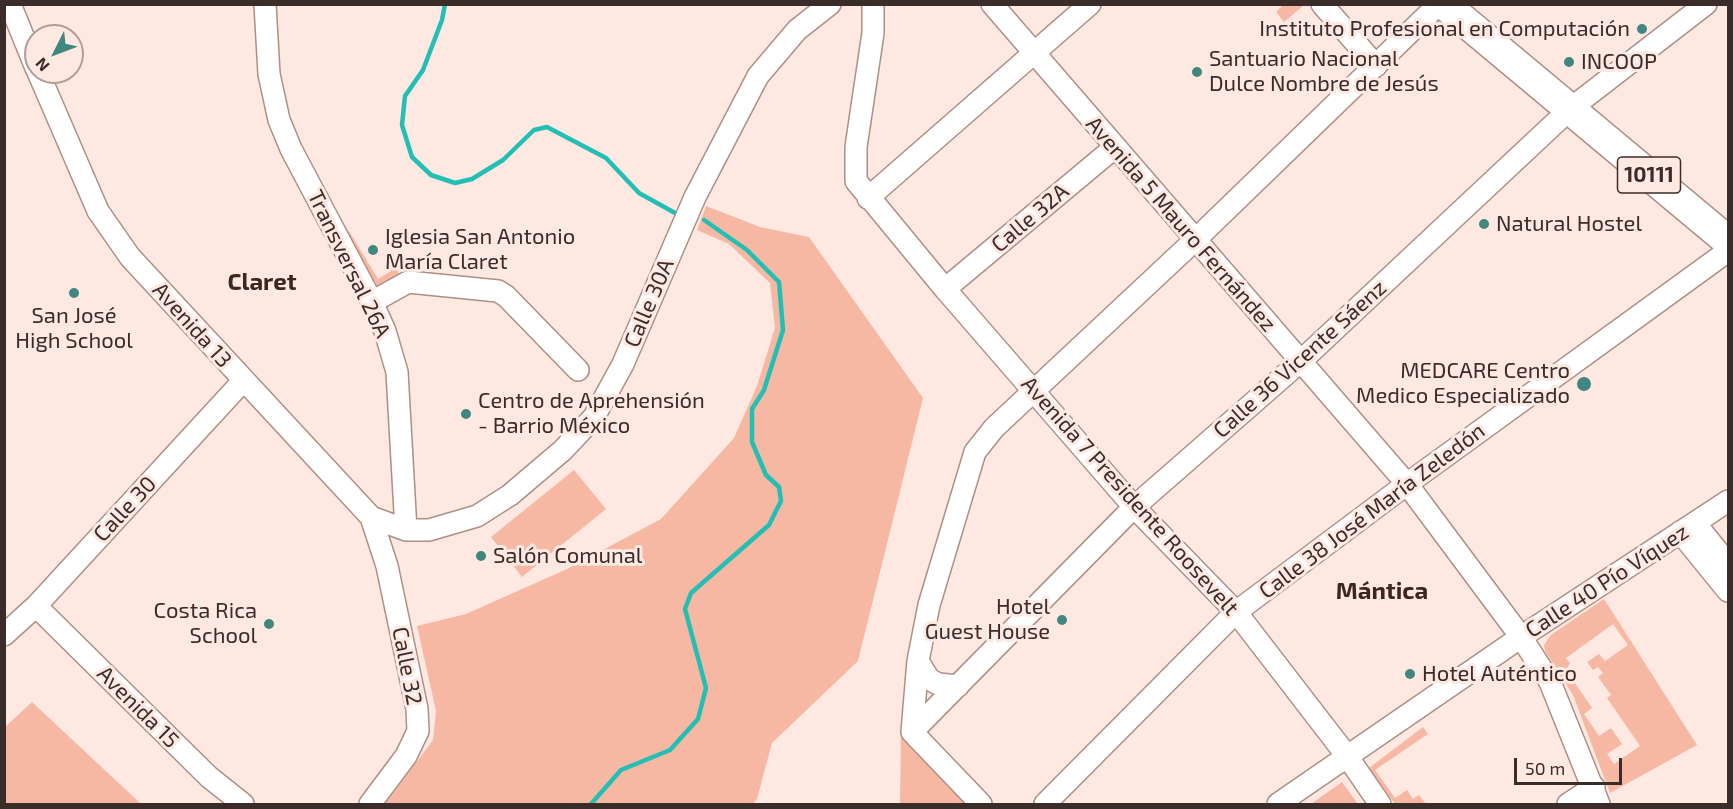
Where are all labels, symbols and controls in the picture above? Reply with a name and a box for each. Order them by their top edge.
place label: Instituto Profesional en Computación [1259,16,1630,42]
marker: Instituto Profesional en Computación [1635,22,1649,36]
north arrow [24,24,84,84]
place label: Santuario Nacional Dulce Nombre de Jesús [1209,46,1439,98]
place label: INCOOP [1581,49,1657,75]
text: N [31,54,53,76]
marker: INCOOP [1562,55,1576,69]
marker: Santuario Nacional Dulce Nombre de Jesús [1190,65,1204,79]
street label: Avenida 5 Mauro Fernández [1080,111,1282,337]
road number: 10111 [1618,157,1680,193]
street label: Calle 32A [986,178,1074,258]
street label: Transversal 26A [302,186,396,342]
place label: Natural Hostel [1496,211,1642,237]
marker: Natural Hostel [1477,217,1491,231]
place label: Iglesia San Antonio María Claret [385,224,575,276]
marker: Iglesia San Antonio María Claret [366,243,380,257]
street label: Calle 30A [619,255,679,351]
district label: Claret [227,268,297,296]
street label: Calle 36 Vicente Sáenz [1208,274,1392,444]
street label: Avenida 13 [147,277,237,373]
marker: San José High School [67,286,81,300]
place label: San José High School [15,303,133,354]
place label: MEDCARE Centro Medico Especializado [1356,358,1570,410]
street label: Avenida 7 Presidente Roosevelt [1016,371,1244,621]
marker: MEDCARE Centro Medico Especializado [1575,375,1593,393]
place label: Centro de Aprehensión - Barrio México [478,388,705,440]
marker: Centro de Aprehensión - Barrio México [459,407,473,421]
street label: Calle 38 José María Zeledón [1254,417,1490,605]
street label: Calle 30 [88,471,162,547]
street label: Calle 40 Pío Víquez [1521,518,1693,644]
place label: Salón Comunal [493,543,642,569]
marker: Salón Comunal [474,549,488,563]
district label: Mántica [1336,577,1428,605]
place label: Hotel Guest House [925,594,1050,646]
place label: Costa Rica School [154,598,257,650]
marker: Hotel Guest House [1055,613,1069,627]
marker: Costa Rica School [262,617,276,631]
street label: Calle 32 [387,625,427,707]
street label: Avenida 15 [92,661,184,753]
place label: Hotel Auténtico [1422,661,1577,687]
marker: Hotel Auténtico [1403,667,1417,681]
scale bar [1517,746,1625,784]
text: 50 m [1525,757,1565,779]

